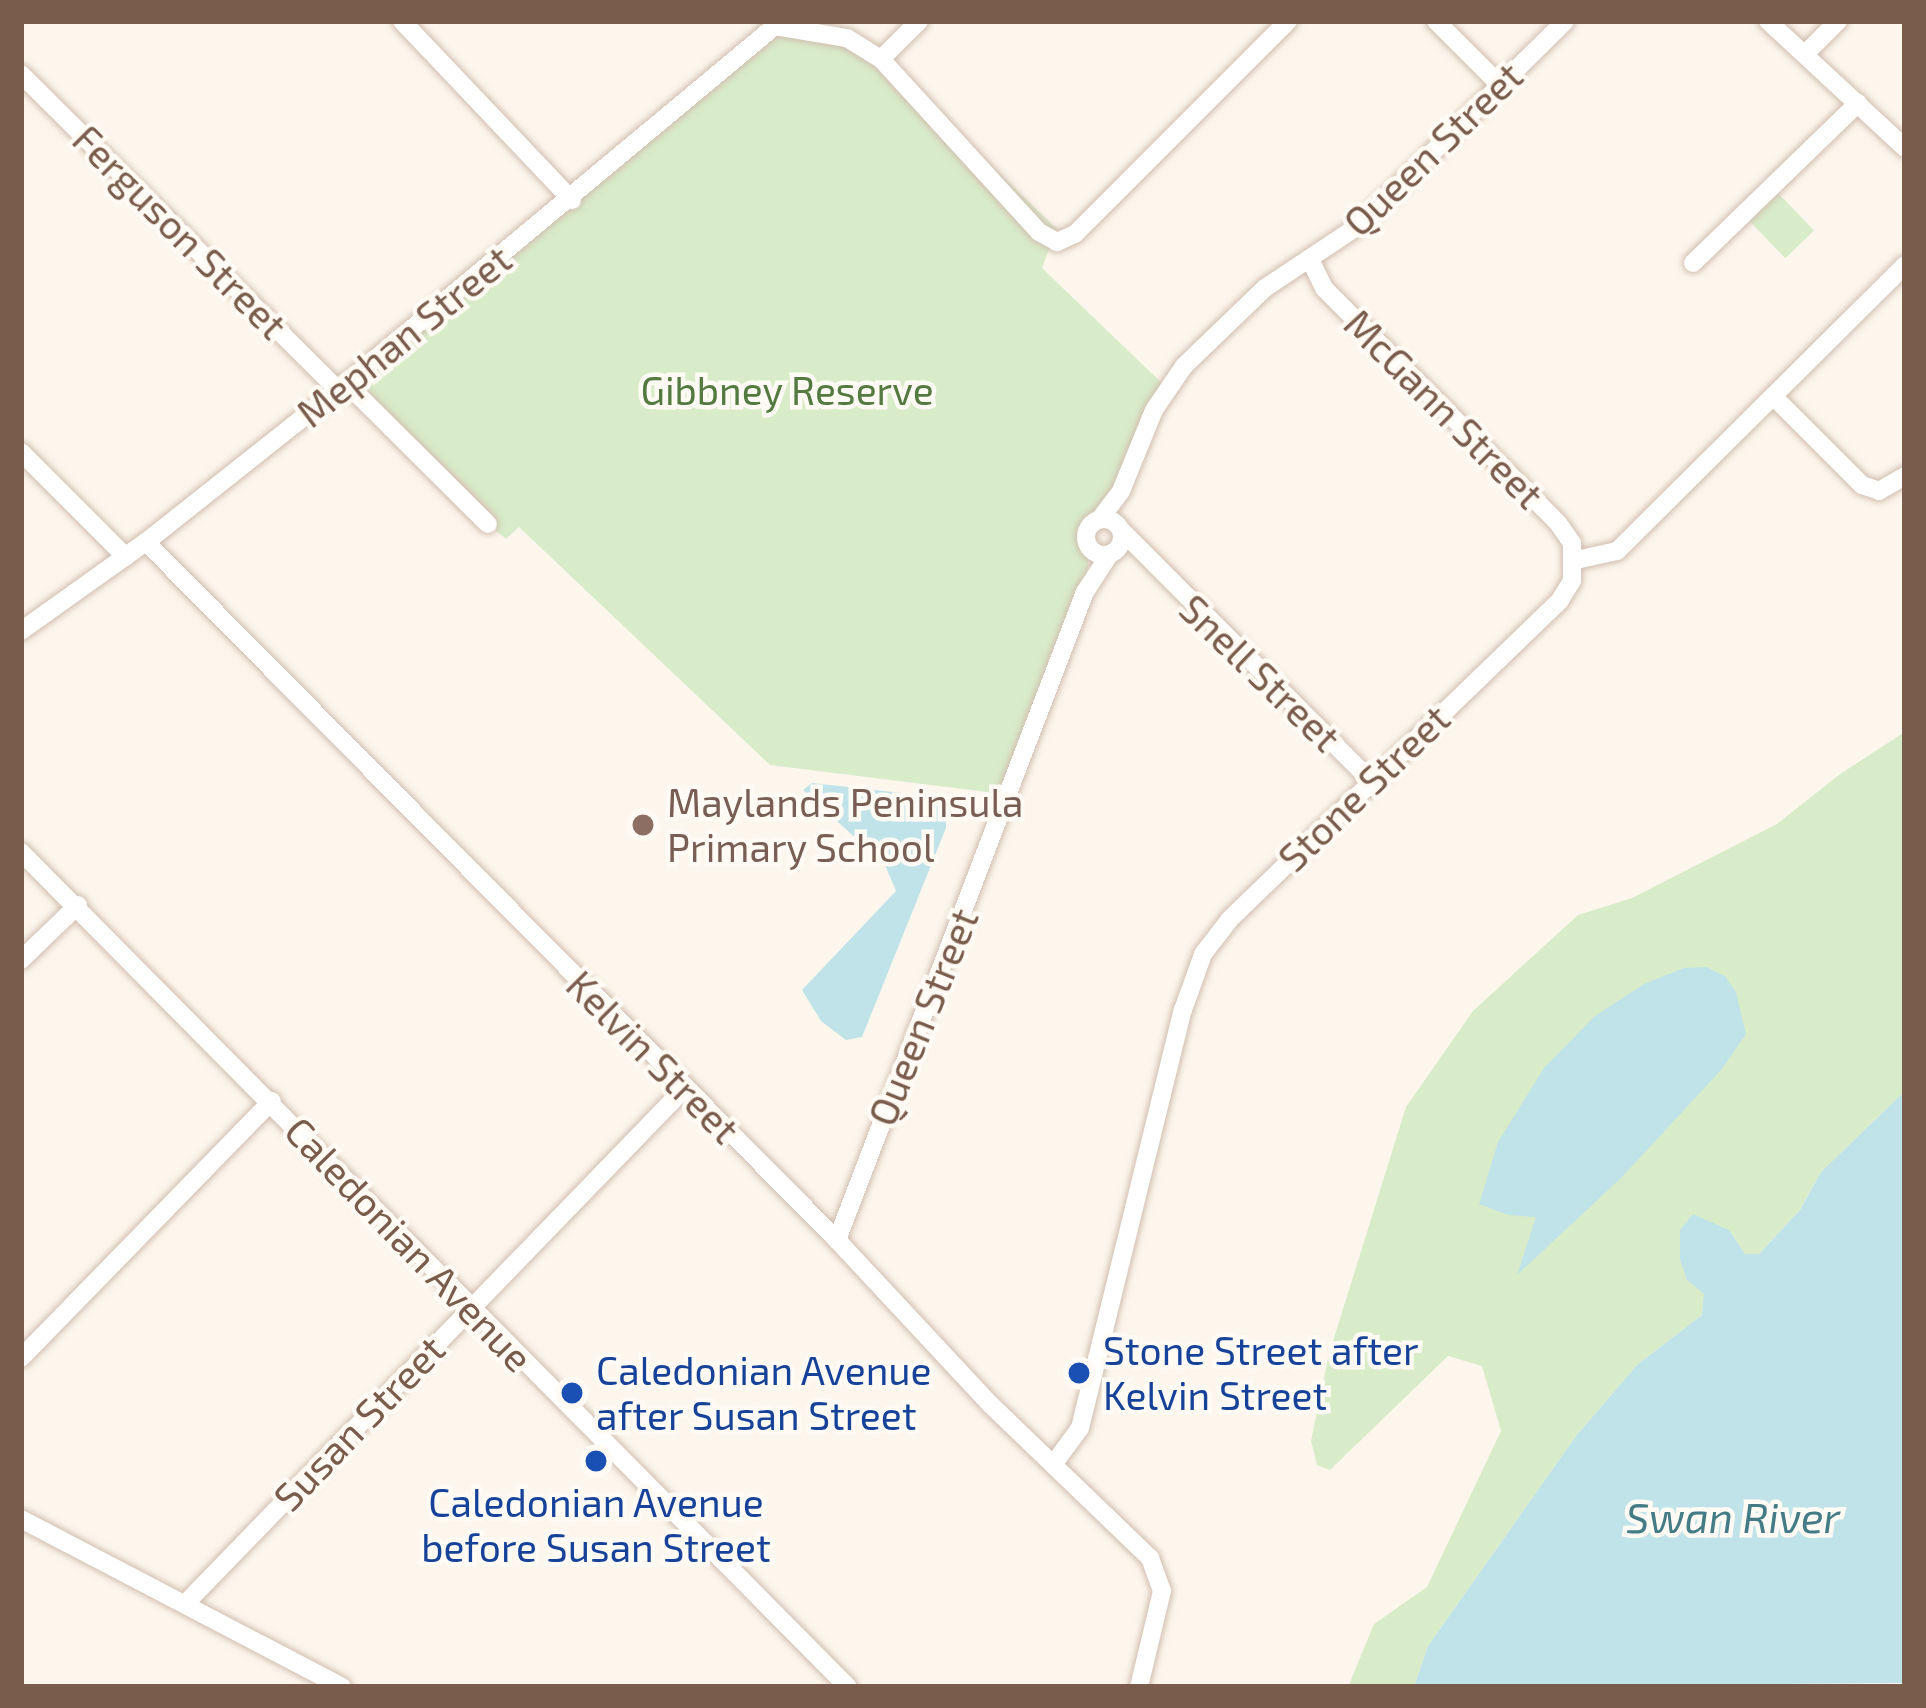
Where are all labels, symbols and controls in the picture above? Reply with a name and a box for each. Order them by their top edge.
street label: Queen Street [1334,52,1532,246]
street label: Ferguson Street [64,116,296,348]
street label: Mephan Street [288,236,520,436]
street label: McGann Street [1335,300,1553,518]
park label: Gibbney Reserve [640,367,934,413]
street label: Snell Street [1170,585,1350,761]
street label: Stone Street [1269,695,1459,881]
place label: Maylands Peninsula Primary School [667,780,1023,871]
marker: Maylands Peninsula Primary School [630,812,656,838]
street label: Queen Street [858,902,988,1132]
street label: Kelvin Street [557,961,749,1153]
street label: Caledonian Avenue [275,1107,543,1381]
street label: Susan Street [264,1326,454,1520]
place label: Stone Street after Kelvin Street [1103,1328,1419,1419]
place label: Caledonian Avenue after Susan Street [596,1348,932,1439]
marker: Stone Street after Kelvin Street [1066,1360,1092,1386]
marker: Caledonian Avenue after Susan Street [559,1380,585,1406]
marker: Caledonian Avenue before Susan Street [583,1448,609,1474]
place label: Caledonian Avenue before Susan Street [421,1480,771,1571]
water label: Swan River [1626,1491,1840,1541]

